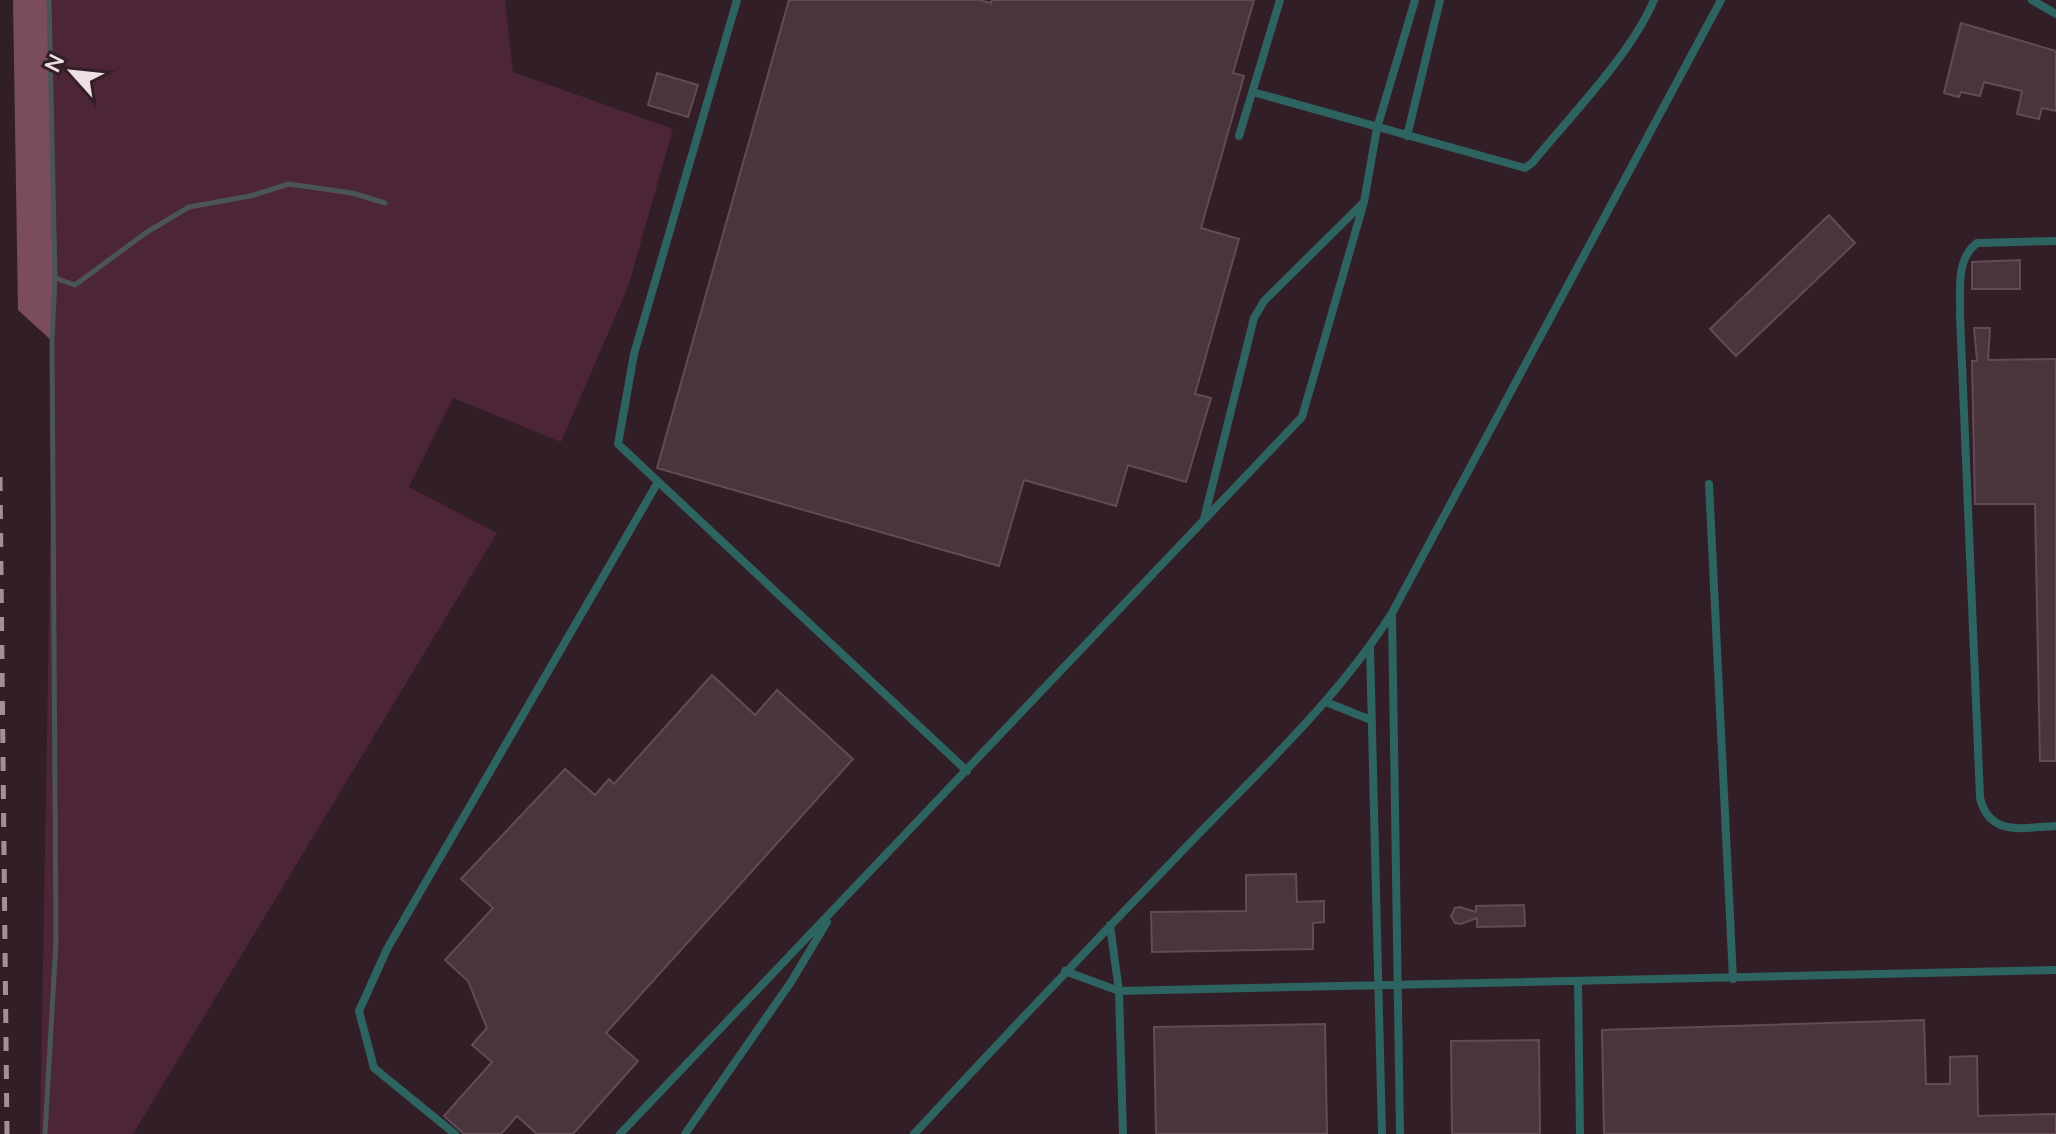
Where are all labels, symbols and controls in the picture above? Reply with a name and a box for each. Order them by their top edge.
north arrow [32,32,112,112]
text: N [38,49,70,77]

